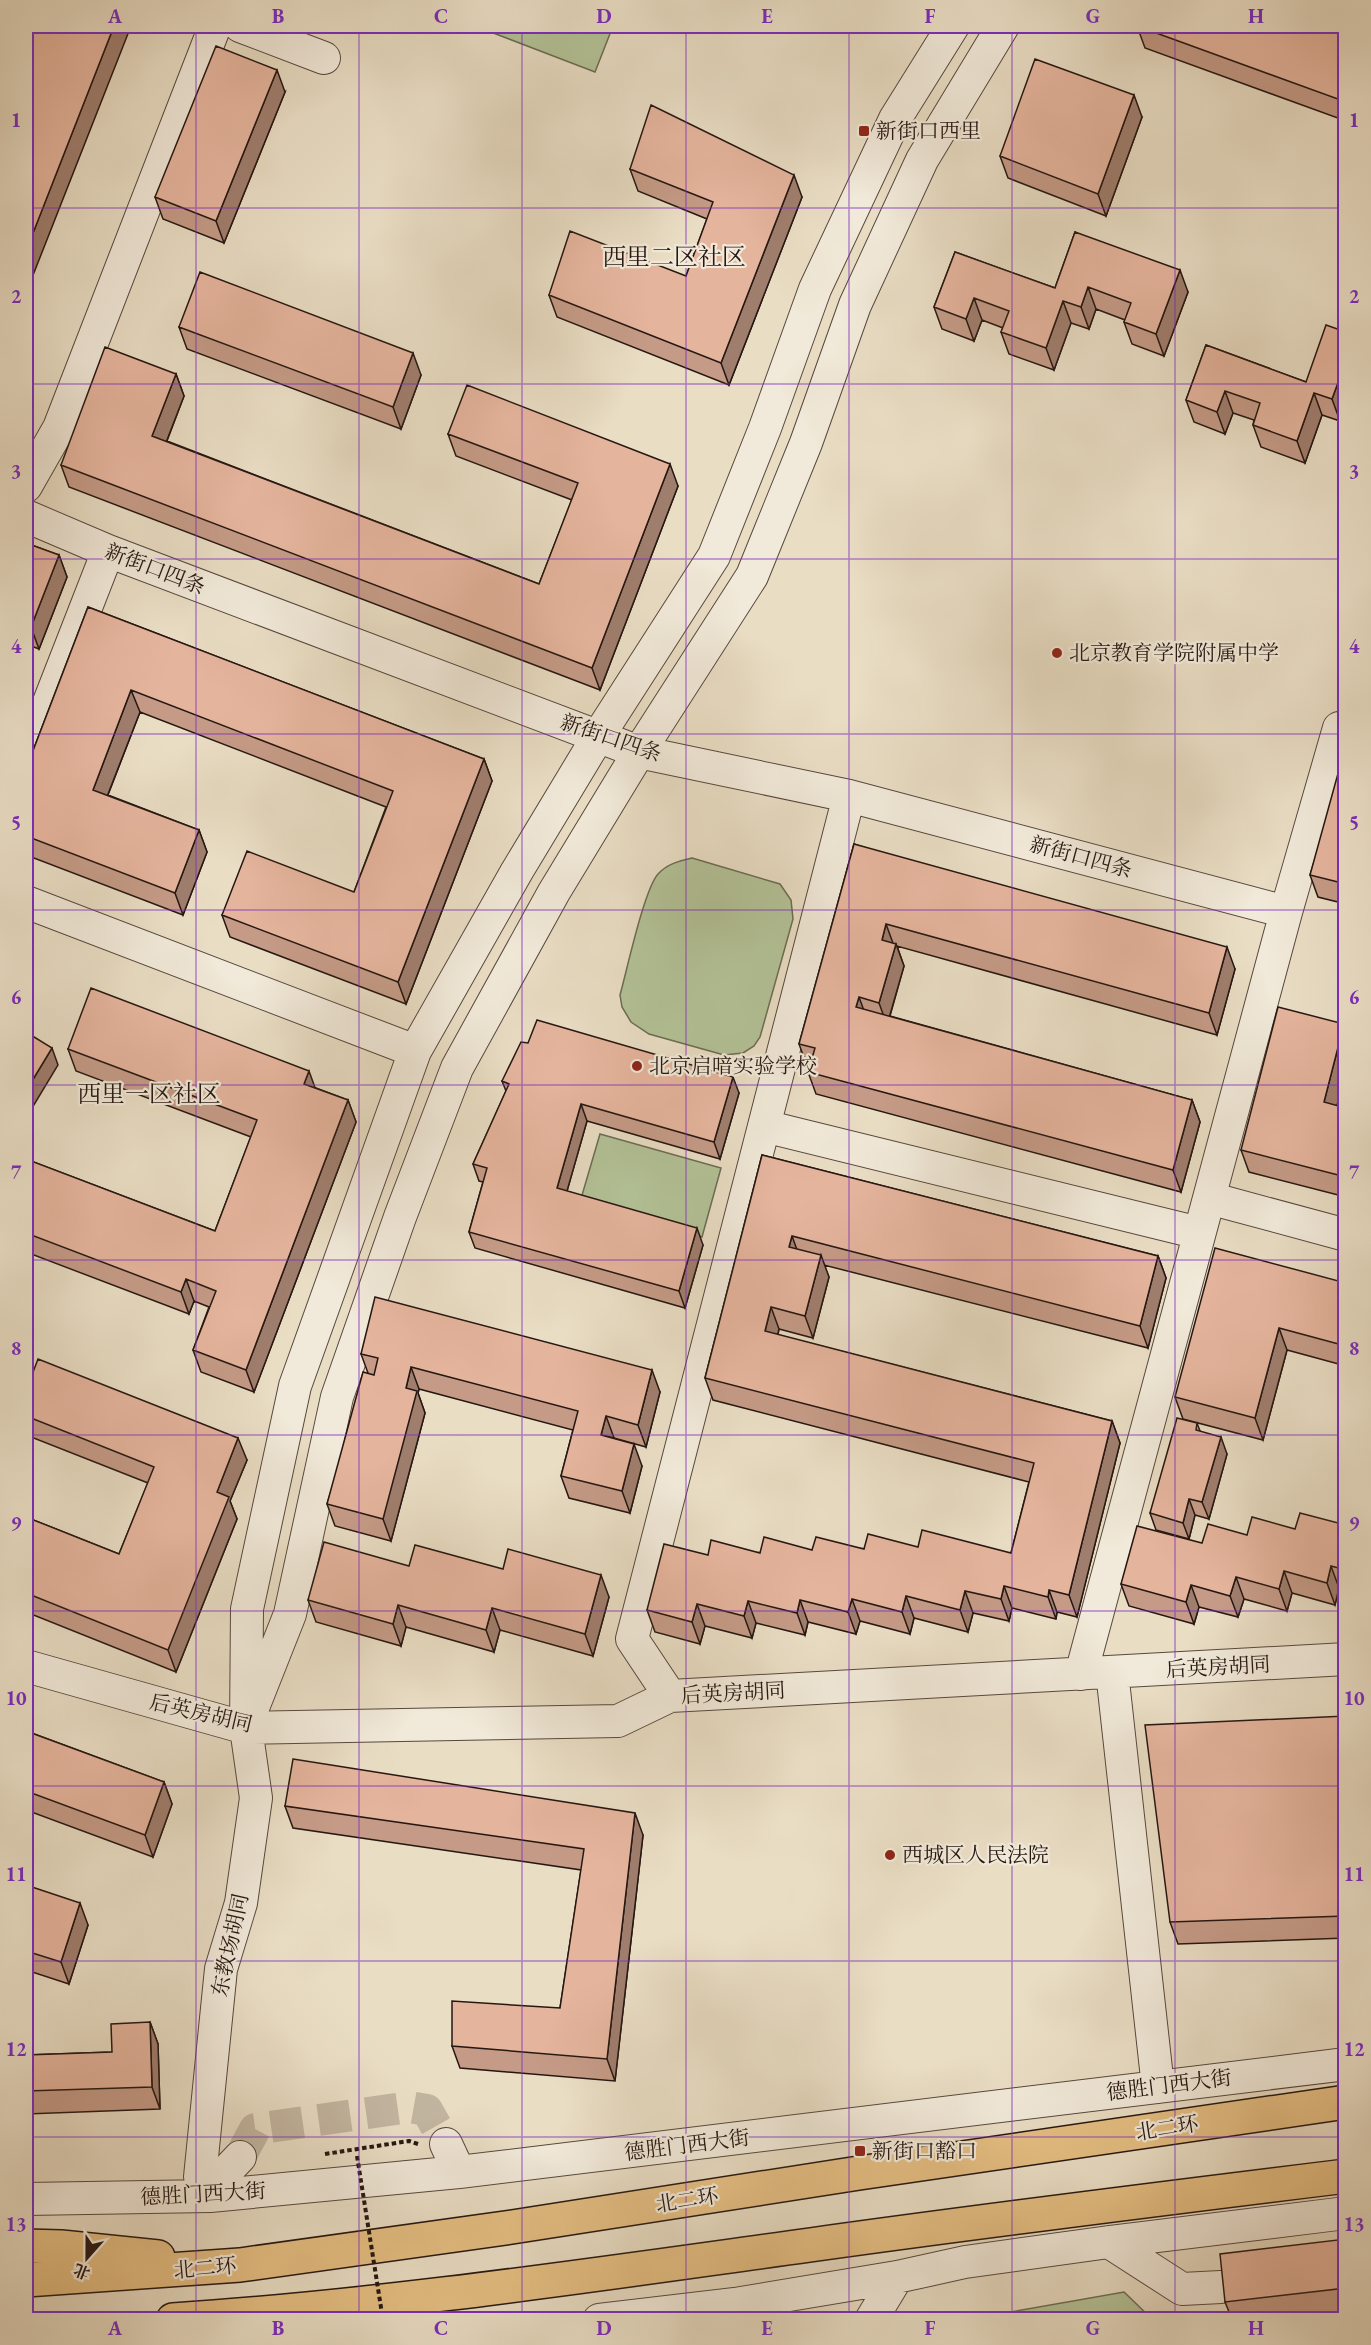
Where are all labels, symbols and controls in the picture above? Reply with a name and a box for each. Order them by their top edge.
text: A [107,3,123,29]
text: B [272,3,284,29]
text: C [434,3,448,29]
text: D [596,3,612,29]
text: E [761,3,773,29]
text: F [925,3,936,29]
text: G [1086,3,1100,29]
text: H [1248,3,1264,29]
text: 1 [11,107,21,133]
text: 1 [1349,107,1359,133]
place label: 新街口西里 [876,117,981,144]
marker: 新街口西里 [857,124,871,138]
district label: 西里二区社区 [602,241,746,272]
text: 2 [11,283,22,309]
text: 2 [1349,283,1360,309]
text: 3 [11,458,21,484]
text: 3 [1349,458,1359,484]
street label: 新街口四条 [101,537,209,600]
text: 4 [11,633,22,659]
text: 4 [1349,633,1360,659]
place label: 北京教育学院附属中学 [1069,639,1279,666]
marker: 北京教育学院附属中学 [1050,646,1064,660]
street label: 新街口四条 [557,708,665,767]
text: 5 [11,809,21,835]
text: 5 [1349,809,1359,835]
street label: 新街口四条 [1027,830,1135,883]
text: 6 [11,984,22,1010]
text: 6 [1349,984,1360,1010]
place label: 北京启喑实验学校 [649,1052,817,1079]
marker: 北京启喑实验学校 [630,1059,644,1073]
district label: 西里一区社区 [77,1078,221,1109]
text: 7 [11,1159,22,1185]
text: 7 [1349,1159,1360,1185]
text: 8 [11,1335,21,1361]
text: 8 [1349,1335,1359,1361]
text: 9 [11,1510,22,1536]
text: 9 [1349,1510,1360,1536]
street label: 后英房胡同 [1165,1650,1271,1683]
street label: 后英房胡同 [680,1676,786,1709]
text: 10 [5,1685,27,1711]
text: 10 [1343,1685,1365,1711]
street label: 后英房胡同 [147,1688,255,1737]
place label: 西城区人民法院 [902,1841,1049,1868]
marker: 西城区人民法院 [883,1848,897,1862]
text: 11 [5,1861,27,1887]
text: 11 [1343,1861,1365,1887]
street label: 东教场胡同 [205,1891,254,1999]
text: 12 [5,2036,27,2062]
text: 12 [1343,2036,1365,2062]
street label: 德胜门西大街 [1105,2063,1233,2106]
street label: 北二环 [1134,2109,1200,2146]
street label: 德胜门西大街 [623,2123,751,2166]
place label: 新街口豁口 [872,2137,977,2164]
marker: 新街口豁口 [853,2144,867,2158]
street label: 德胜门西大街 [139,2177,267,2210]
street label: 北二环 [654,2181,720,2218]
text: 13 [5,2211,27,2237]
text: 13 [1343,2211,1365,2237]
north arrow [57,2228,117,2288]
street label: 北二环 [172,2251,238,2284]
text: 北 [71,2259,93,2284]
text: A [107,2315,123,2341]
text: B [272,2315,284,2341]
text: C [434,2315,448,2341]
text: D [596,2315,612,2341]
text: E [761,2315,773,2341]
text: F [925,2315,936,2341]
text: G [1086,2315,1100,2341]
text: H [1248,2315,1264,2341]

